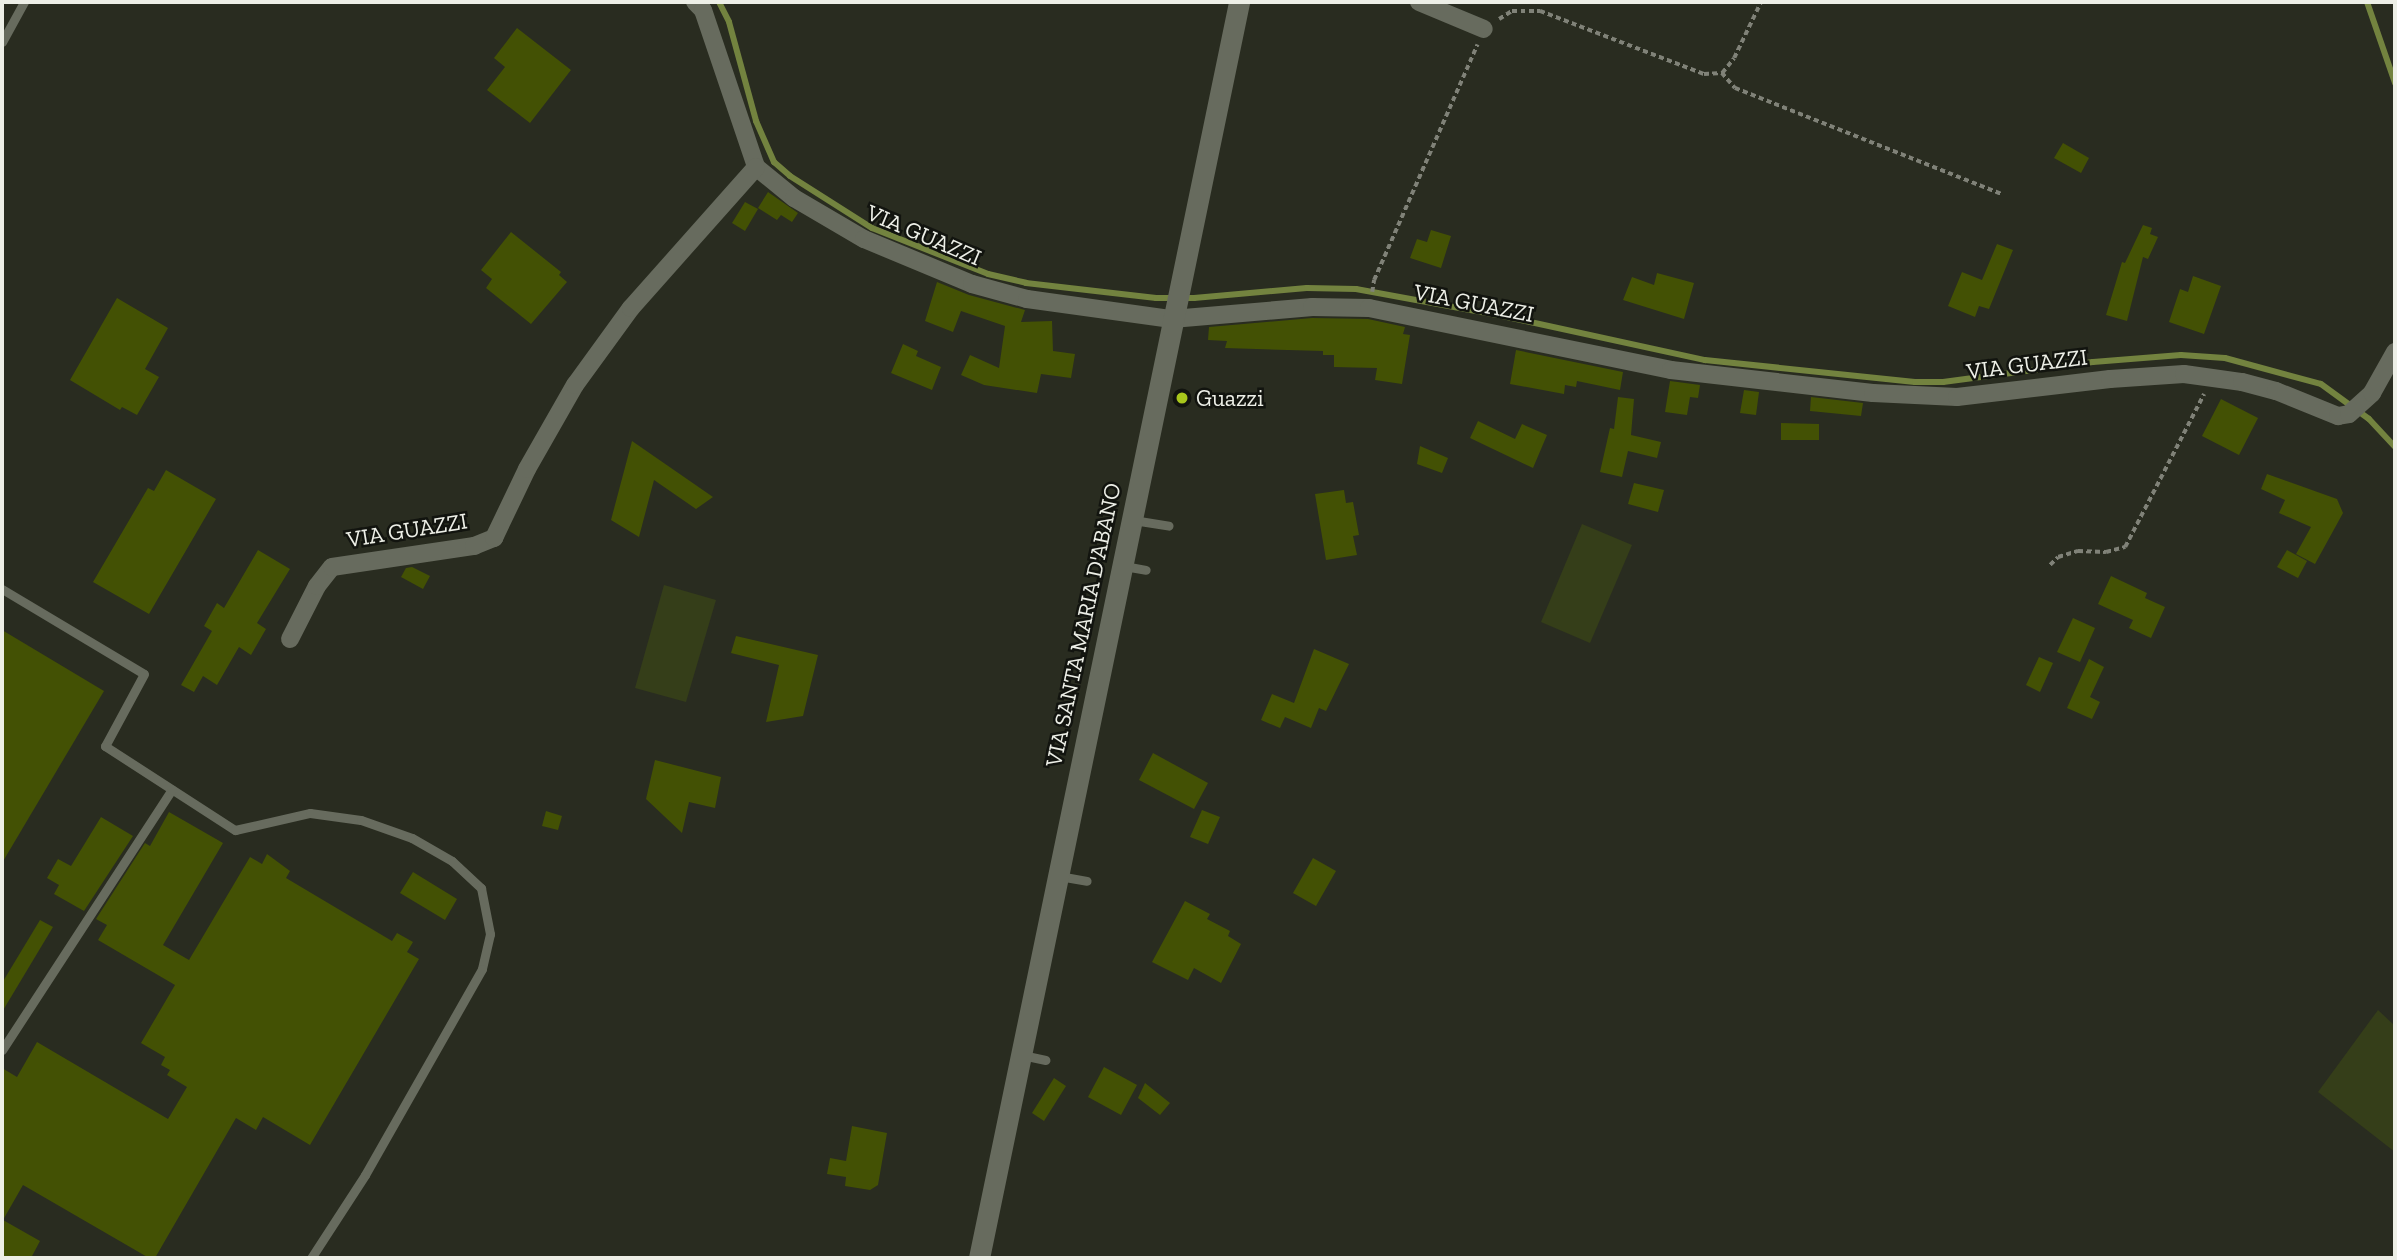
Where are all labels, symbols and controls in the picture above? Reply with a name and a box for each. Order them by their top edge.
street label: VIA GUAZZI [862,198,986,272]
street label: VIA GUAZZI [1411,278,1537,328]
street label: VIA GUAZZI [1964,343,2090,385]
place label: Guazzi [1196,384,1264,412]
marker: Guazzi [1174,390,1190,406]
street label: VIA SANTA MARIA D'ABANO [1039,479,1127,771]
street label: VIA GUAZZI [344,507,470,553]

